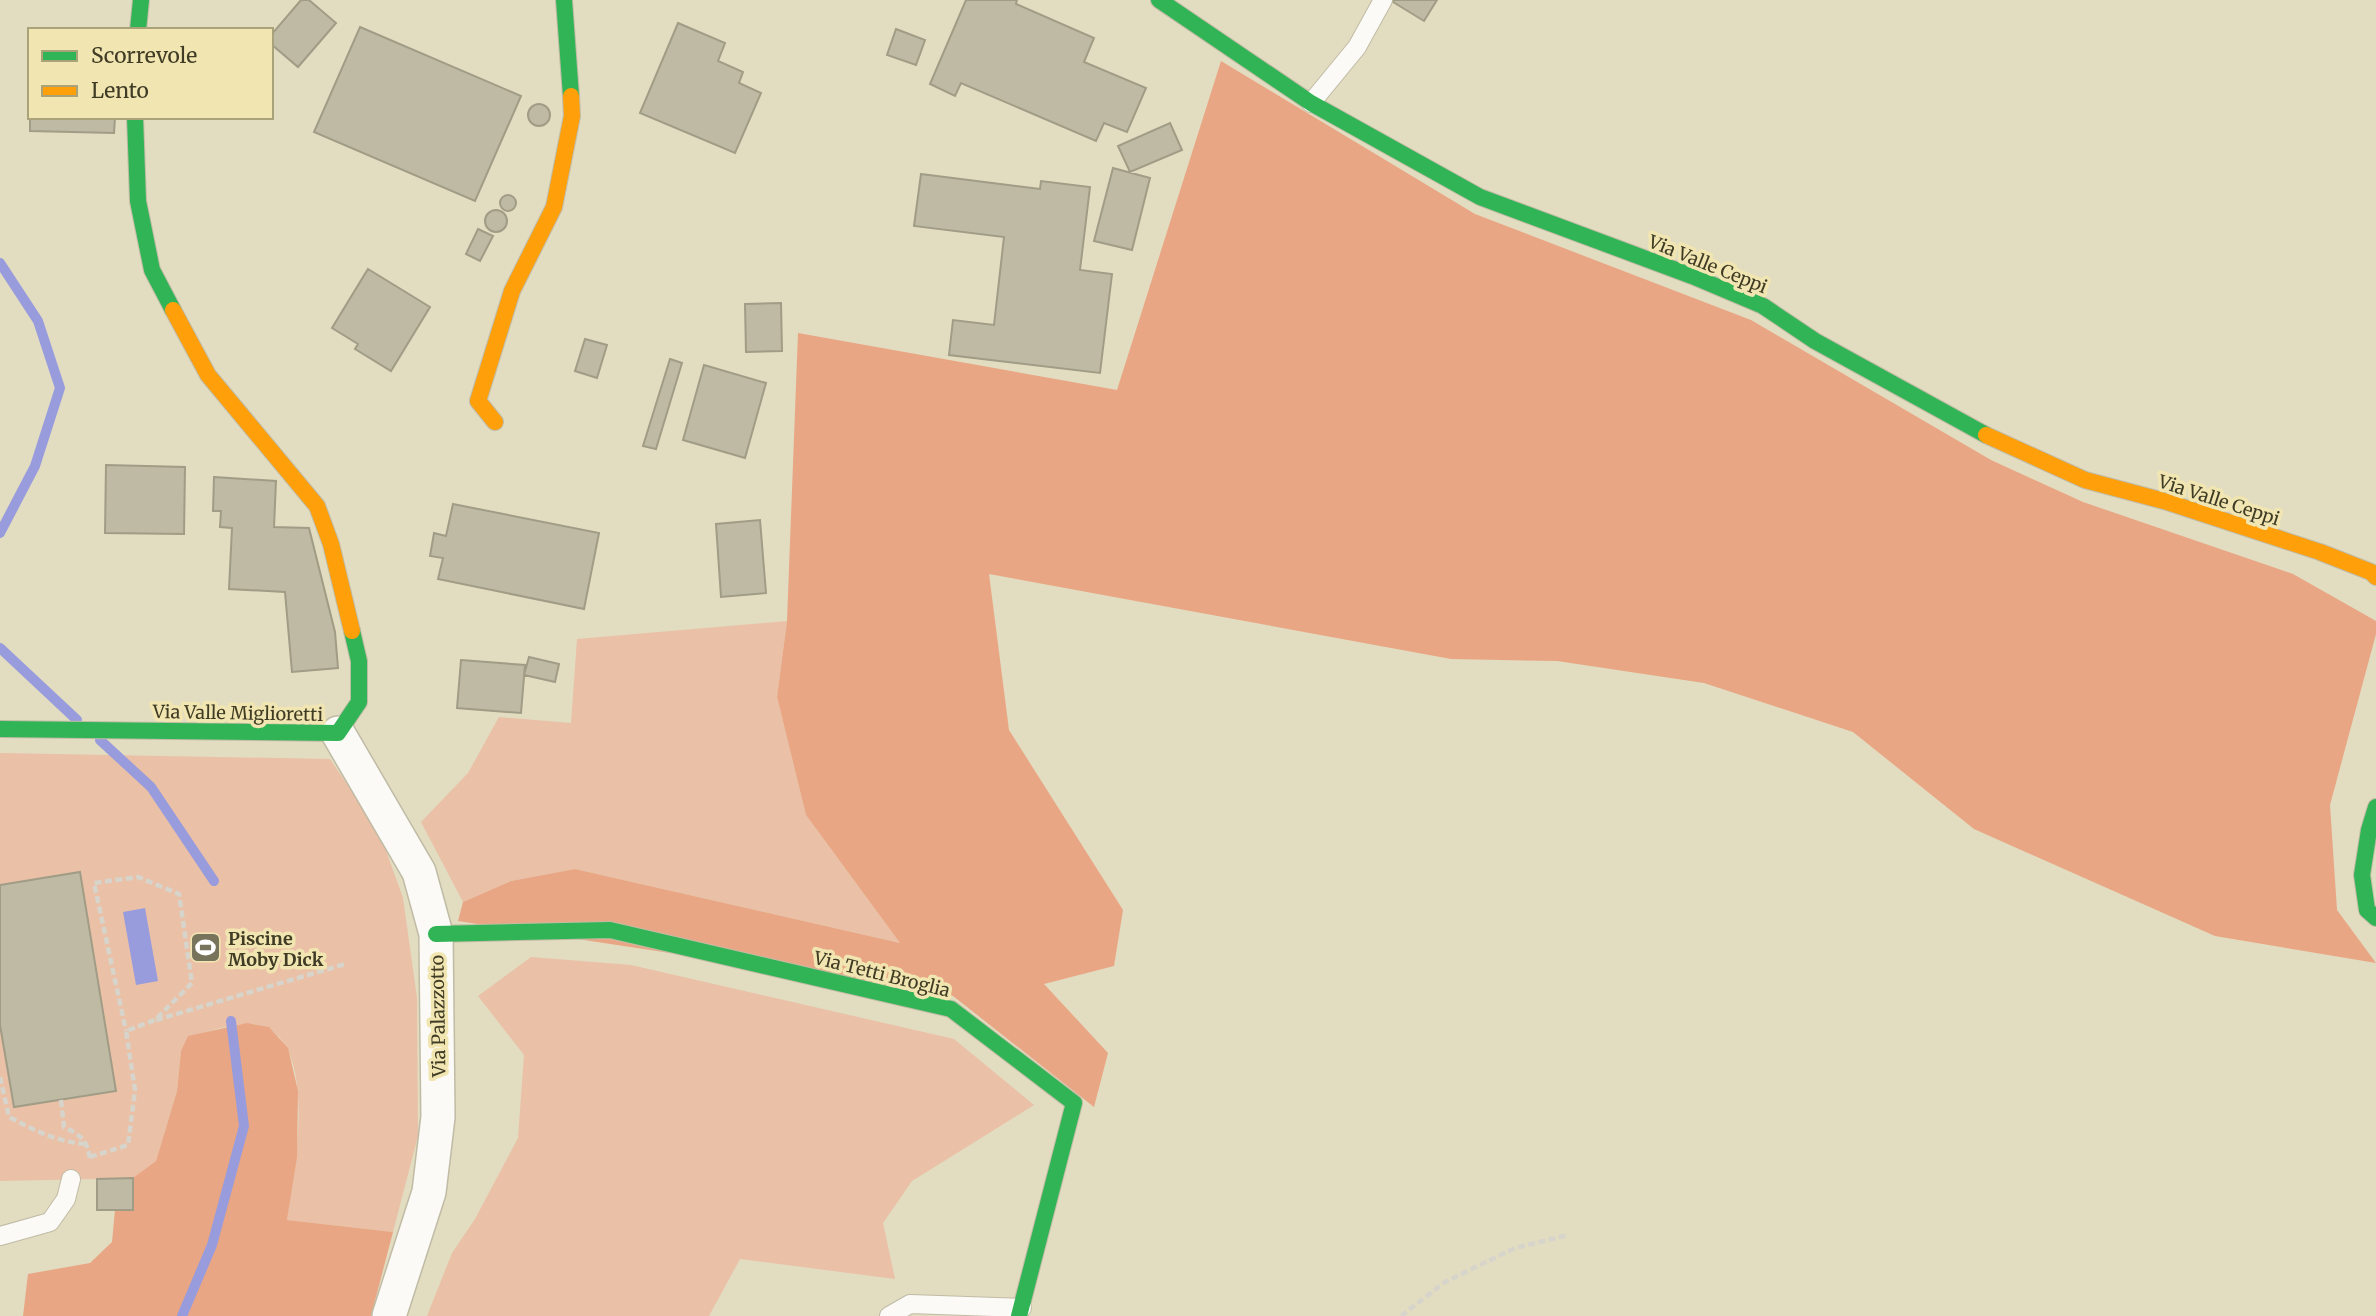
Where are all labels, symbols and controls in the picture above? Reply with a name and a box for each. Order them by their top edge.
legend [28,28,273,119]
text: Scorrevole [91,42,197,69]
text: Lento [91,77,149,104]
street label: Via Valle Ceppi [1644,229,1771,298]
street label: Via Valle Ceppi [2155,469,2283,530]
street label: Via Valle Miglioretti [152,700,324,726]
place label: Piscine Moby Dick [228,927,324,971]
sports icon: Piscine Moby Dick [188,931,222,965]
street label: Via Tetti Broglia [811,946,953,1002]
street label: Via Palazzotto [425,955,451,1078]

